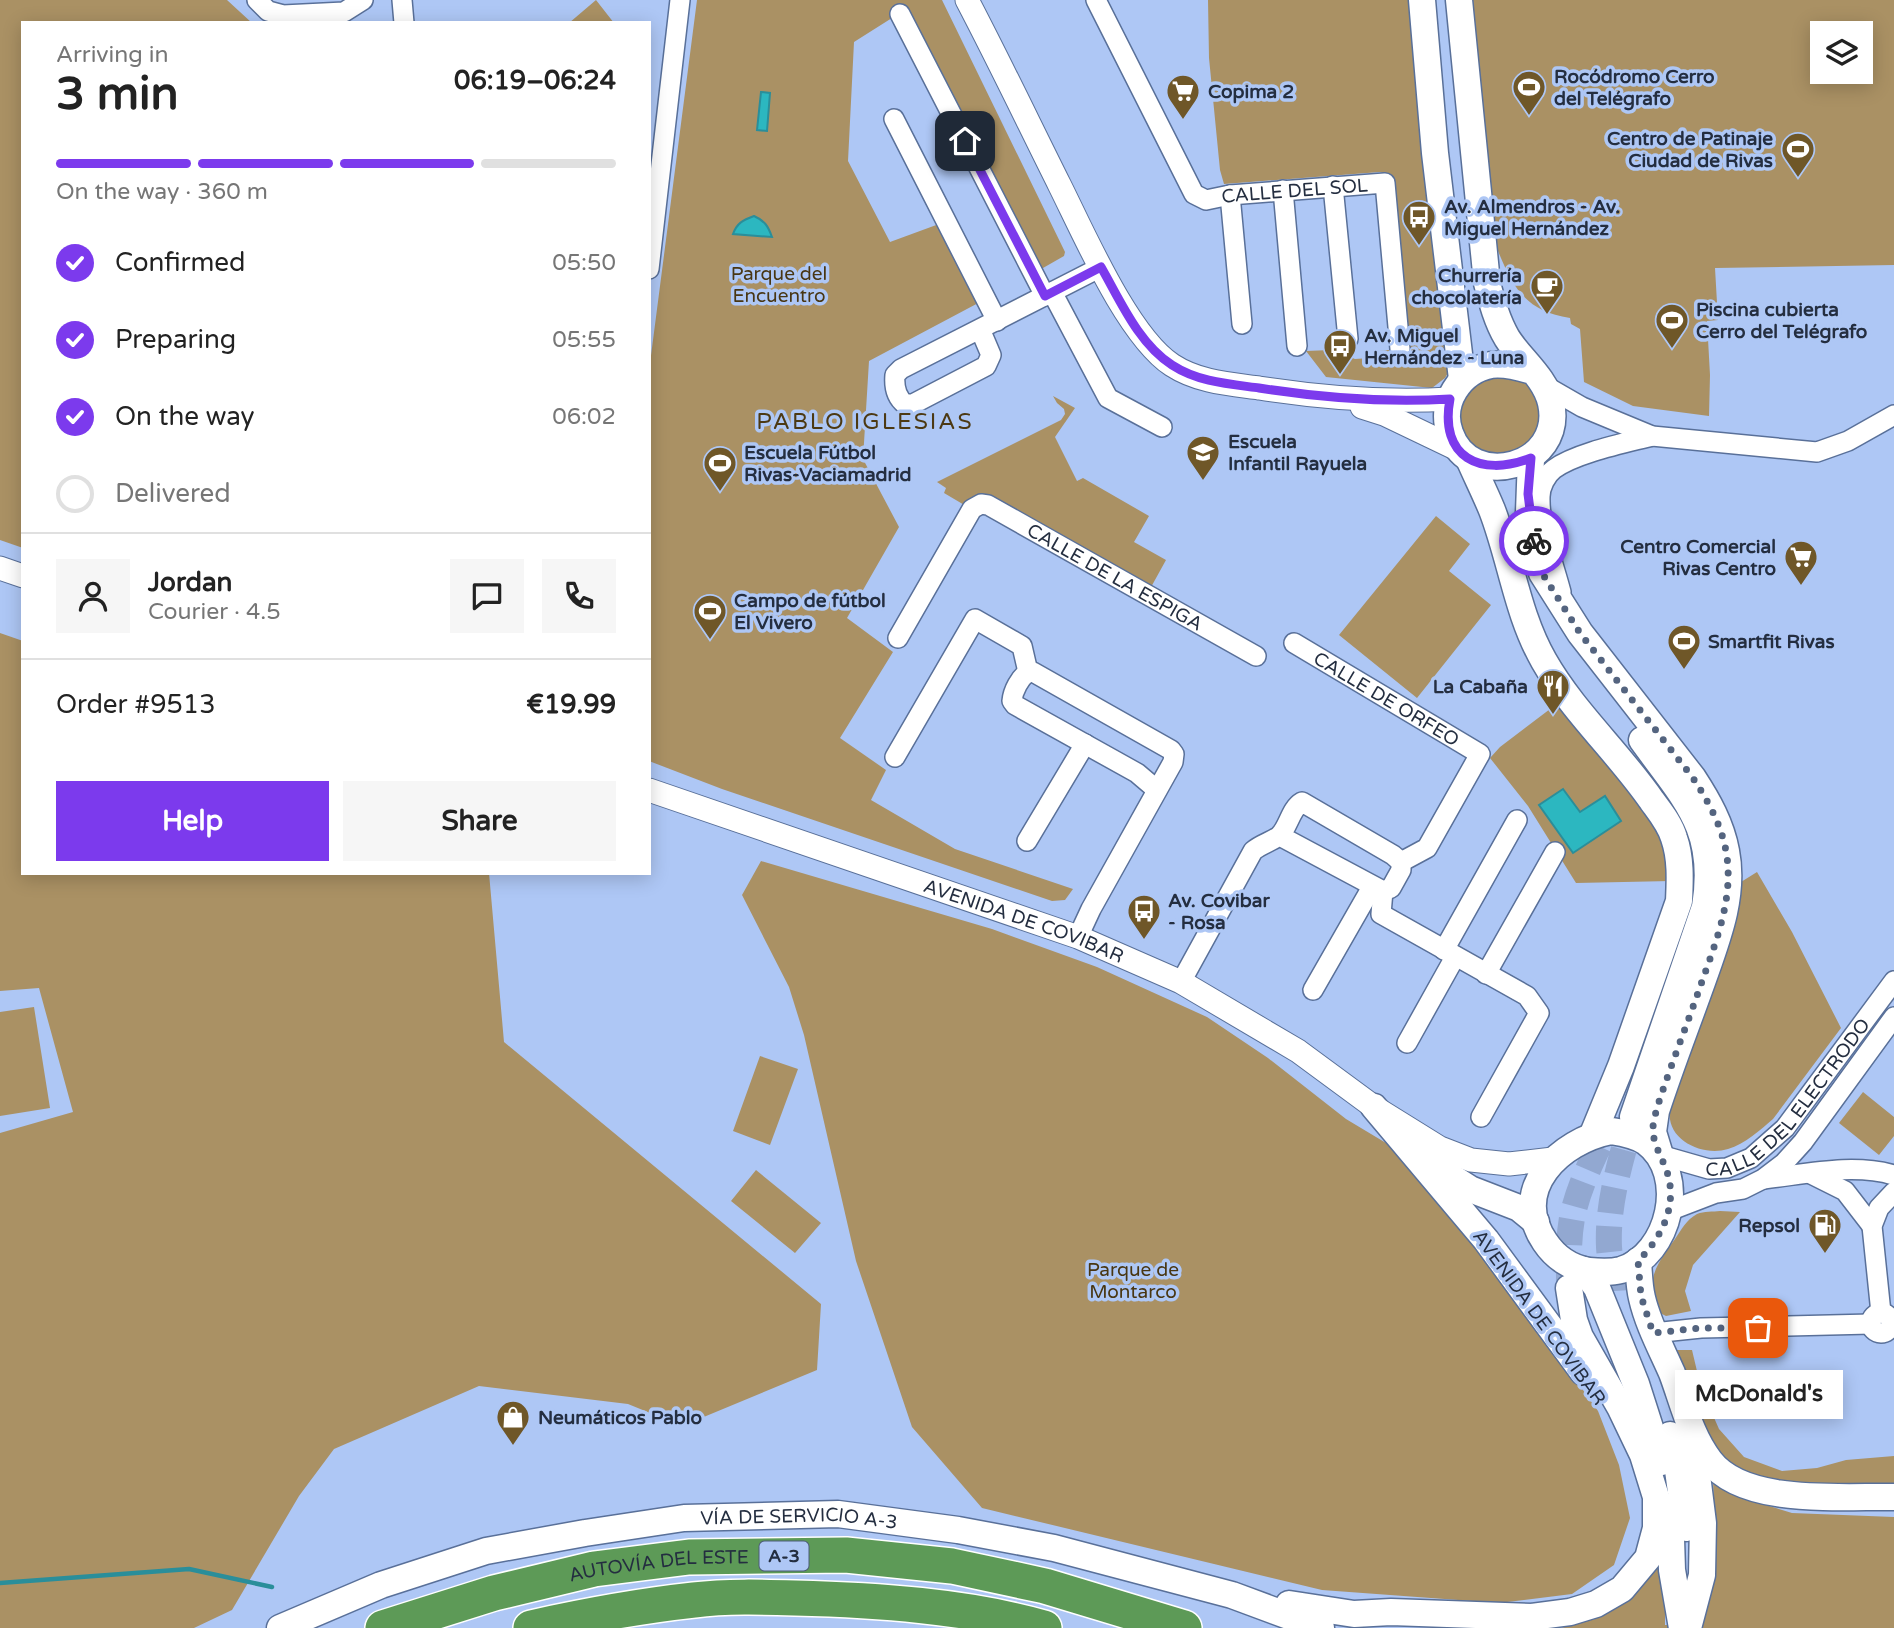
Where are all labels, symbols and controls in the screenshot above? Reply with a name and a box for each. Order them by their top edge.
map controls [1810,21,1873,84]
button: layers [1810,21,1873,84]
text: Arriving in [56,41,169,69]
text: 06:19–06:24 [454,65,616,96]
place label: Rocódromo Cerro del Telégrafo [1554,66,1715,111]
text: 3 min [56,67,179,122]
sports icon: Rocódromo Cerro del Telégrafo [1510,68,1548,117]
supermarket icon: Copima 2 [1164,72,1202,121]
place label: Copima 2 [1208,81,1294,104]
pin [935,111,995,171]
icon: home [946,122,984,160]
place label: Centro de Patinaje Ciudad de Rivas [1607,128,1773,172]
sports icon: Centro de Patinaje Ciudad de Rivas [1779,130,1817,179]
street label: CALLE DEL SOL [1219,174,1369,209]
text: On the way · 360 m [56,178,268,206]
place label: Av. Almendros - Av. Miguel Hernández [1444,196,1620,241]
bus stop icon: Av. Almendros - Av. Miguel Hernández [1400,198,1438,247]
icon: check [56,244,94,282]
text: Confirmed [115,247,245,278]
text: 05:50 [552,249,616,277]
park label: Parque del Encuentro [731,263,827,307]
place label: Churrería chocolatería [1411,265,1522,309]
cafe icon: Churrería chocolatería [1528,267,1566,316]
place label: Piscina cubierta Cerro del Telégrafo [1696,299,1867,344]
sports icon: Piscina cubierta Cerro del Telégrafo [1653,301,1691,350]
icon: check [56,321,94,359]
text: Preparing [115,324,236,355]
place label: Av. Miguel Hernández - Luna [1364,325,1525,369]
text: 05:55 [552,326,616,354]
bus stop icon: Av. Miguel Hernández - Luna [1321,327,1359,376]
icon: check [56,398,94,436]
text: On the way [115,401,255,432]
text: 06:02 [552,403,616,431]
district label: PABLO IGLESIAS [756,408,974,436]
place label: Escuela Infantil Rayuela [1228,431,1367,476]
school or university icon: Escuela Infantil Rayuela [1184,433,1222,482]
place label: Escuela Fútbol Rivas-Vaciamadrid [744,442,912,486]
sports icon: Escuela Fútbol Rivas-Vaciamadrid [701,444,739,493]
text: Delivered [115,478,231,509]
courier [1499,506,1569,576]
street label: CALLE DE LA ESPIGA [1023,519,1206,636]
icon: bike [1515,522,1553,560]
place label: Centro Comercial Rivas Centro [1620,536,1776,580]
supermarket icon: Centro Comercial Rivas Centro [1782,538,1820,587]
button: person [56,559,130,633]
button: chat [450,559,524,633]
button: phone [542,559,616,633]
text: Jordan [148,567,232,598]
place label: Campo de fútbol El Vivero [734,590,886,634]
sports icon: Campo de fútbol El Vivero [691,592,729,641]
text: Courier · 4.5 [148,598,281,626]
sports icon: Smartfit Rivas [1665,622,1703,671]
place label: Smartfit Rivas [1708,631,1835,653]
street label: CALLE DE ORFEO [1309,647,1463,751]
restaurant icon: La Cabaña [1534,667,1572,716]
place label: La Cabaña [1433,676,1528,698]
text: Order #9513 [56,689,216,720]
text: €19.99 [526,689,616,720]
button: Help [56,781,329,861]
button: Share [343,781,616,861]
street label: AVENIDA DE COVIBAR [921,875,1127,968]
place label: Av. Covibar - Rosa [1168,890,1270,934]
bus stop icon: Av. Covibar - Rosa [1125,892,1163,941]
street label: CALLE DEL ELECTRODO [1705,1014,1875,1181]
fuel station icon: Repsol [1806,1206,1844,1255]
place label: Repsol [1738,1215,1800,1238]
street label: AVENIDA DE COVIBAR [1468,1226,1610,1409]
park label: Parque de Montarco [1087,1259,1179,1303]
pin [1728,1298,1788,1358]
icon: bag [1739,1309,1777,1347]
callout: McDonald's [1674,1370,1842,1419]
text: McDonald's [1695,1380,1823,1408]
shop icon: Neumáticos Pablo [494,1398,532,1447]
place label: Neumáticos Pablo [538,1407,702,1429]
street label: VÍA DE SERVICIO A-3 [700,1504,899,1534]
road number: A-3 [760,1541,808,1570]
street label: AUTOVÍA DEL ESTE [566,1546,749,1587]

